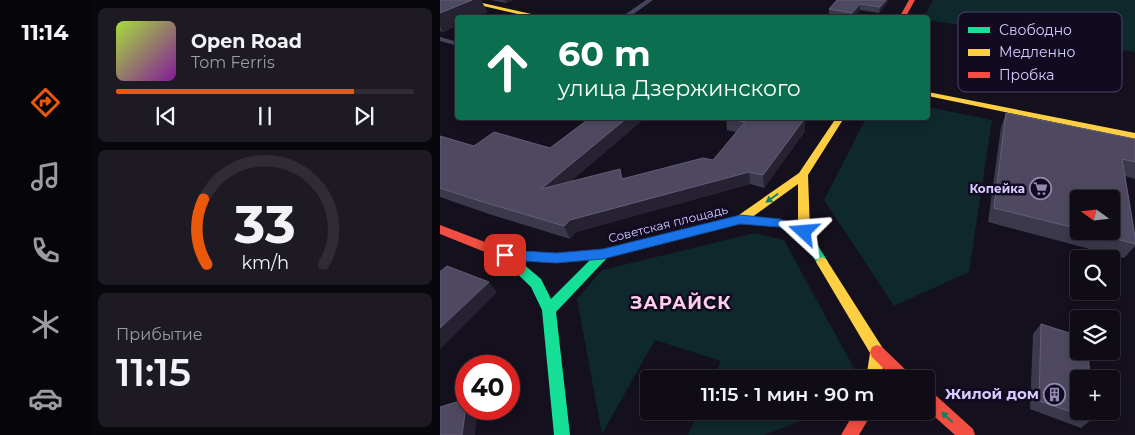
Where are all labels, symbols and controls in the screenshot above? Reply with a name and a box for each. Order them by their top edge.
legend [958,12,1122,92]
text: 11:14 [22,19,68,46]
text: Свободно [999,21,1072,39]
text: Open Road [191,30,302,53]
text: 60 m [558,32,651,75]
icon: ahead [475,35,540,100]
text: Медленно [999,43,1075,61]
text: Tom Ferris [191,53,275,72]
text: Пробка [999,66,1054,84]
text: улица Дзержинского [558,75,801,102]
icon: directions [28,85,63,120]
icon: previous [152,102,180,130]
icon: pause [251,102,279,130]
icon: next [350,102,378,130]
icon: music [28,159,63,194]
supermarket icon: Копейка [1029,177,1053,201]
place label: Копейка [969,181,1025,196]
north arrow [1070,190,1120,240]
map controls [1070,190,1120,420]
text: 33 [233,193,296,256]
one-way arrow [765,193,779,203]
street label: Советская площадь [606,201,730,246]
position arrow [777,205,829,257]
icon: phone [28,233,63,268]
pin [484,234,526,276]
icon: arrive [491,241,519,269]
button: search [1070,250,1120,300]
text: km/h [241,252,289,273]
district label: ЗАРАЙСК [630,292,731,314]
icon: climate [28,307,63,342]
button: layers [1070,310,1120,360]
text: Прибытие [116,325,203,344]
text: 11:15 [116,349,191,396]
speed limit sign: 40 [455,355,520,420]
button: + [1070,370,1120,420]
icon: car [28,381,63,416]
building icon: Жилой дом [1043,382,1067,406]
text: 11:15 · 1 мин · 90 m [701,383,874,406]
place label: Жилой дом [945,384,1039,403]
one-way arrow [940,411,953,422]

